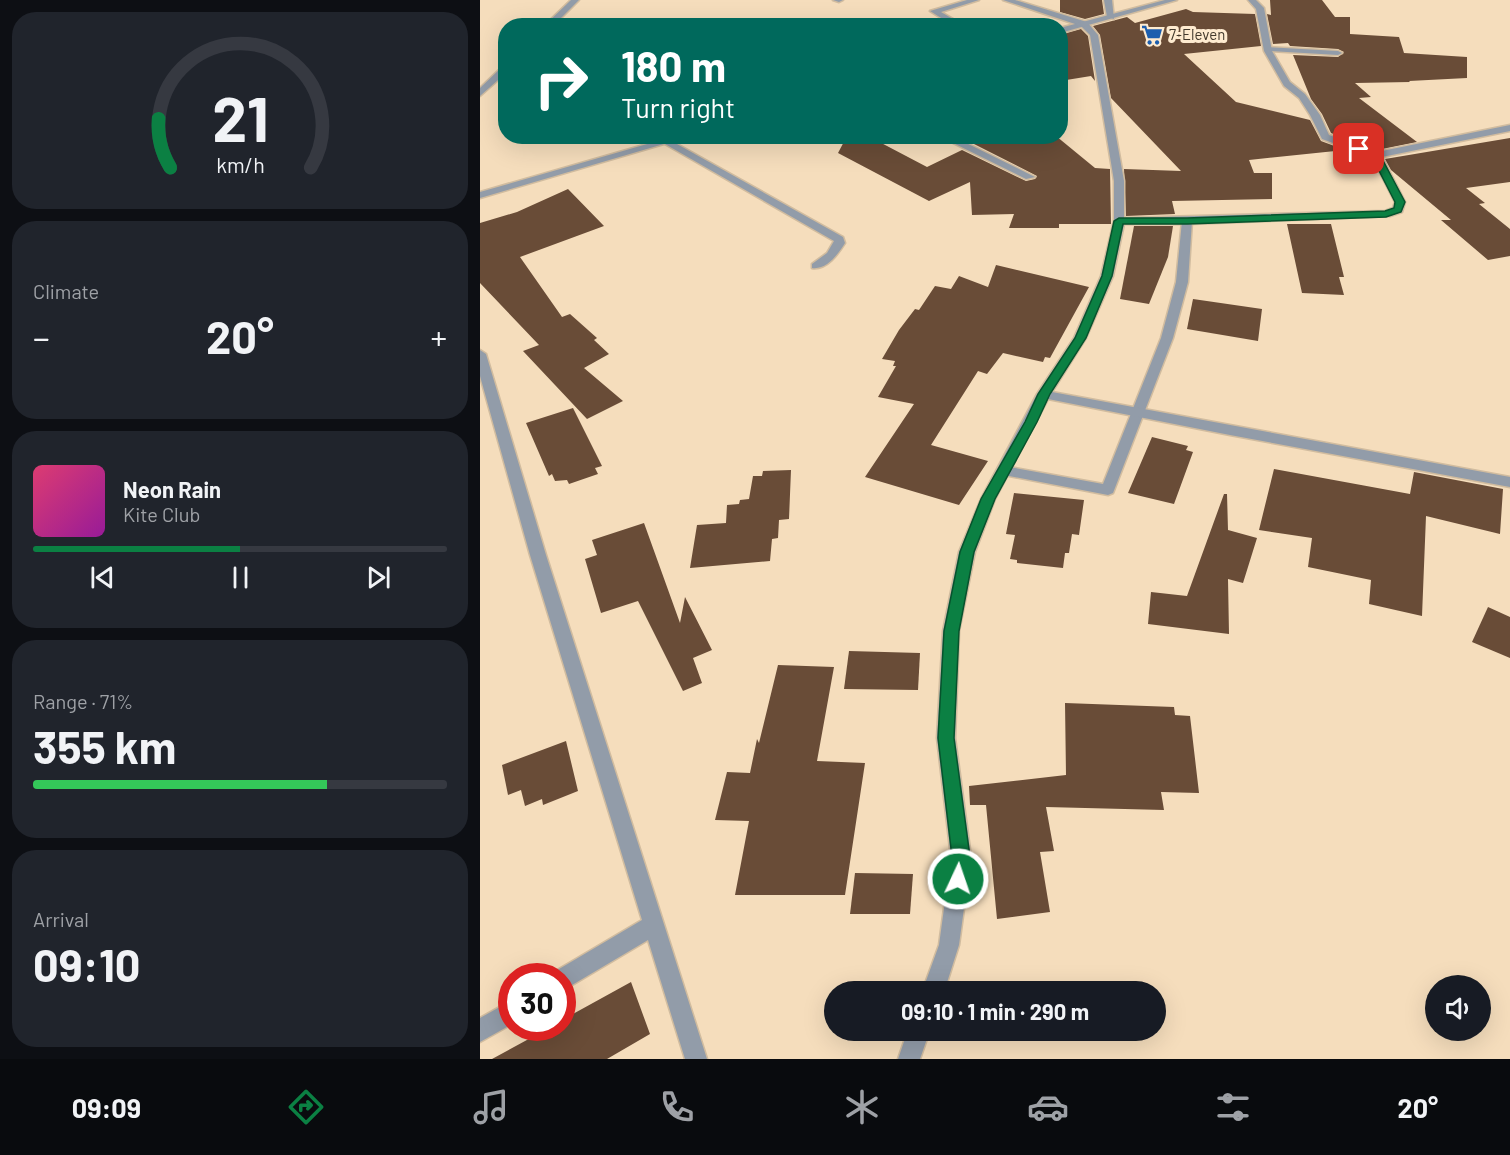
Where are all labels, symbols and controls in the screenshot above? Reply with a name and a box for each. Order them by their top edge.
supermarket icon: 7-Eleven [1140,23,1164,47]
place label: 7-Eleven [1169,25,1225,43]
text: 180 m [621,40,726,90]
icon: right [522,42,600,120]
text: 21 [212,80,268,154]
text: Turn right [621,91,735,123]
pin [1333,123,1384,174]
icon: arrive [1342,132,1375,165]
text: km/h [216,152,264,177]
text: Climate [33,279,99,303]
text: 20° [206,309,274,363]
text: − [33,317,50,357]
text: + [431,317,447,357]
text: Neon Rain [123,476,221,502]
text: Kite Club [123,502,200,526]
icon: previous [86,561,119,594]
icon: pause [224,561,257,594]
icon: next [362,561,395,594]
text: Range · 71% [33,689,133,713]
text: 355 km [33,719,176,773]
position arrow [926,847,990,911]
text: Arrival [33,907,89,931]
text: 09:10 [33,937,141,991]
speed limit sign: 30 [498,963,576,1041]
map controls [1425,975,1491,1041]
button: sound [1425,975,1491,1041]
text: 09:10 · 1 min · 290 m [901,998,1089,1024]
icon: directions [285,1086,327,1128]
icon: music [470,1086,512,1128]
icon: phone [656,1086,698,1128]
icon: climate [841,1086,883,1128]
icon: car [1027,1086,1069,1128]
icon: filters [1212,1086,1254,1128]
text: 09:09 [72,1091,141,1123]
text: 20° [1398,1091,1438,1123]

